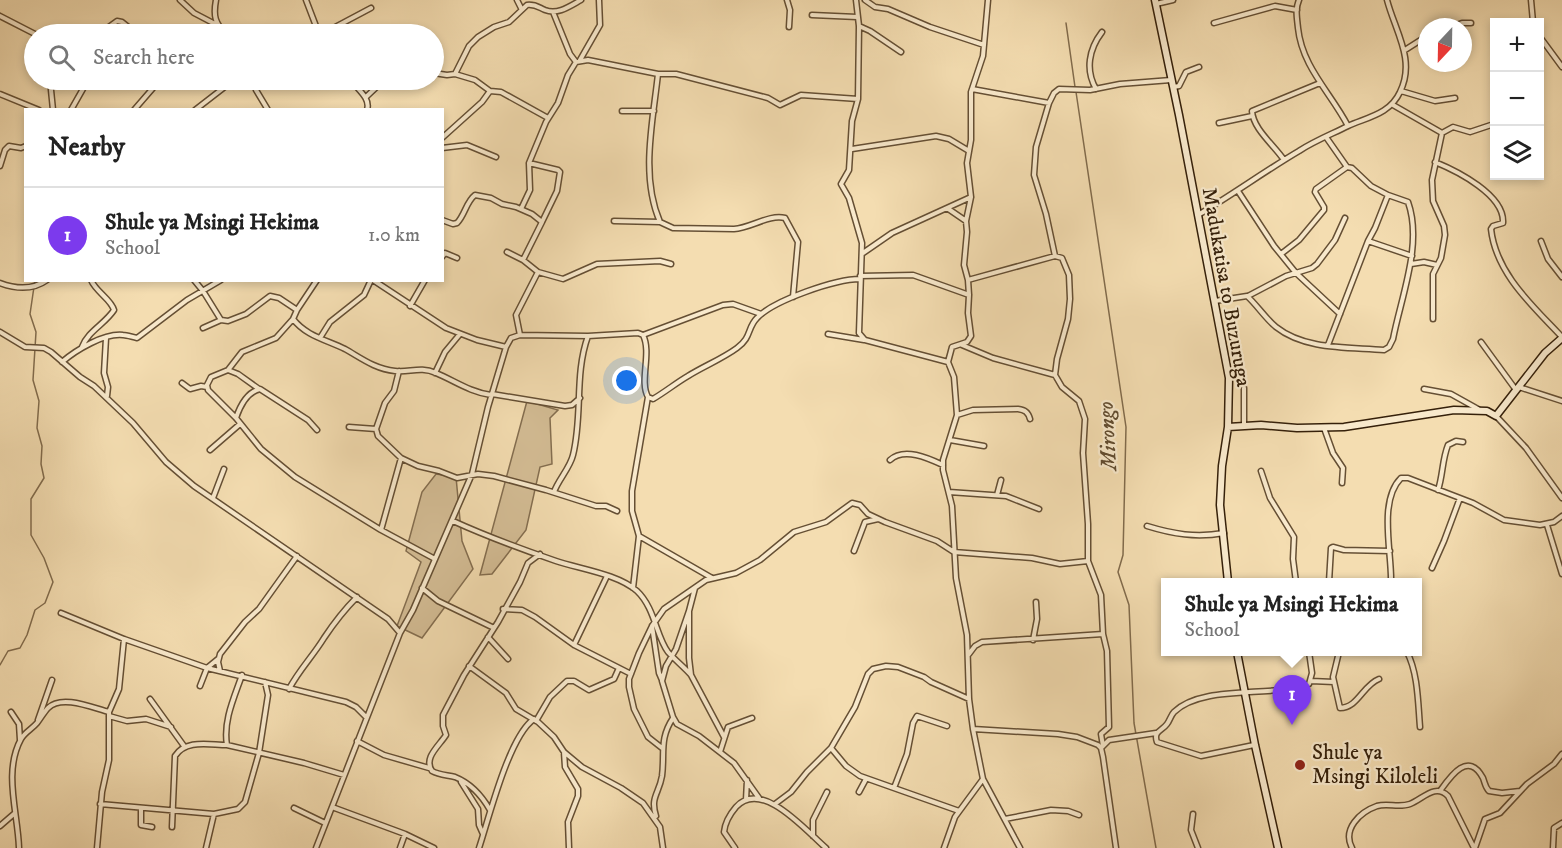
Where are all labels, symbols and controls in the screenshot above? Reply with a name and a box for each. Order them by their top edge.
north arrow [1418,18,1472,72]
map controls [1490,18,1544,180]
button: + [1490,18,1544,72]
search box [24,24,444,90]
icon: search [45,41,78,74]
text: Search here [93,44,195,71]
button: − [1490,72,1544,126]
button: layers [1490,126,1544,180]
text: Nearby [48,131,125,164]
street label: Madukatisa to Buzuruga [1196,185,1256,389]
text: Shule ya Msingi Hekima [105,209,319,236]
text: 1 [64,223,71,248]
text: 1.0 km [368,223,420,248]
text: School [105,236,160,261]
your location [612,366,641,395]
water label: Mirongo [1093,401,1123,473]
popup [1161,578,1422,656]
text: Shule ya Msingi Hekima [1185,591,1398,618]
text: School [1185,618,1239,643]
pin: 1 [1272,676,1312,725]
place label: Shule ya Msingi Kiloleli [1312,740,1438,790]
marker: Shule ya Msingi Kiloleli [1293,758,1307,772]

